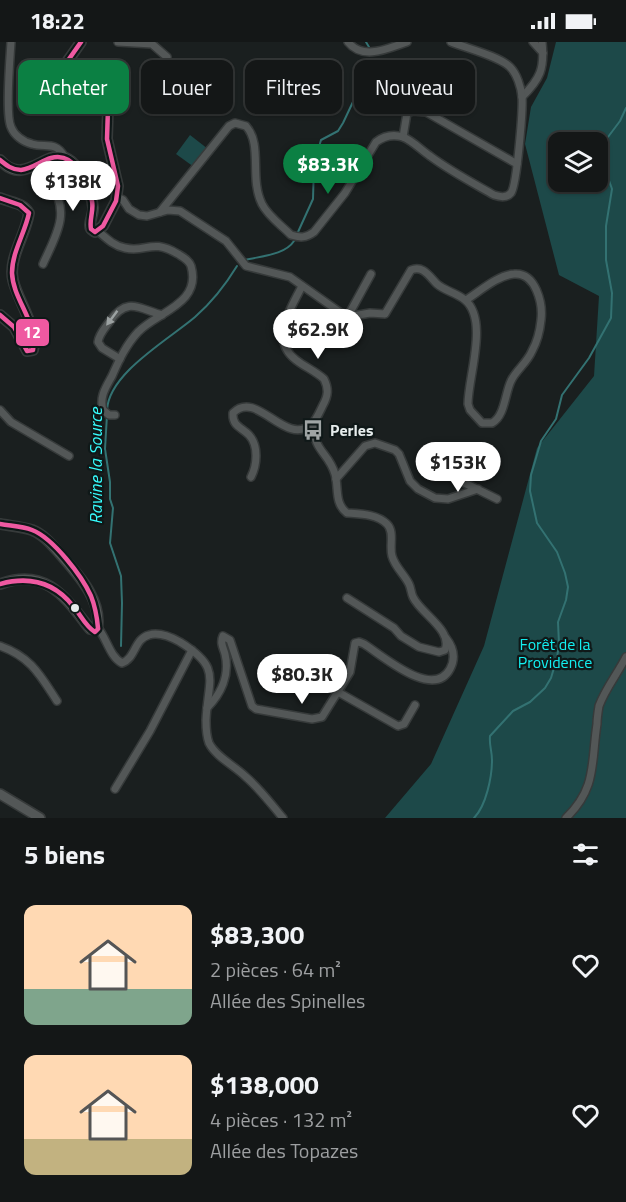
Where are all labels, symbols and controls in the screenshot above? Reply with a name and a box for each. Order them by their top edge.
text: 18:22 [30,4,85,38]
chip: Acheter [18,60,129,114]
chip: Louer [141,60,233,114]
chip: Filtres [245,60,342,114]
chip: Nouveau [354,60,475,114]
map controls [548,132,608,192]
button: layers [548,132,608,192]
pin: $83.3K [279,144,377,195]
text: $83.3K [297,148,359,179]
pin: $138K [31,161,115,212]
text: $138K [45,165,101,196]
pin: $62.9K [269,309,367,360]
one-way arrow [106,310,118,326]
text: $62.9K [287,313,349,344]
line badge: 12 [15,318,50,347]
text: 12 [23,320,41,344]
water label: Ravine la Source [82,406,109,524]
bus stop icon: Perles [301,418,325,442]
place label: Perles [330,418,374,442]
pin: $153K [416,442,500,493]
text: $153K [430,446,486,477]
unlabelled marker [69,602,81,614]
park label: Forêt de la Providence [518,632,592,674]
pin: $80.3K [253,654,351,705]
text: $80.3K [271,658,333,689]
text: 5 biens [24,835,105,874]
icon: filters [569,838,602,871]
text: $83,300 [210,915,304,954]
icon: home [72,929,144,1001]
icon: heart [569,949,602,982]
text: 2 pièces · 64 m² [210,954,341,985]
text: Allée des Spinelles [210,985,365,1016]
text: $138,000 [210,1065,319,1104]
icon: home [72,1079,144,1151]
icon: heart [569,1099,602,1132]
text: 4 pièces · 132 m² [210,1104,352,1135]
text: Allée des Topazes [210,1135,358,1166]

